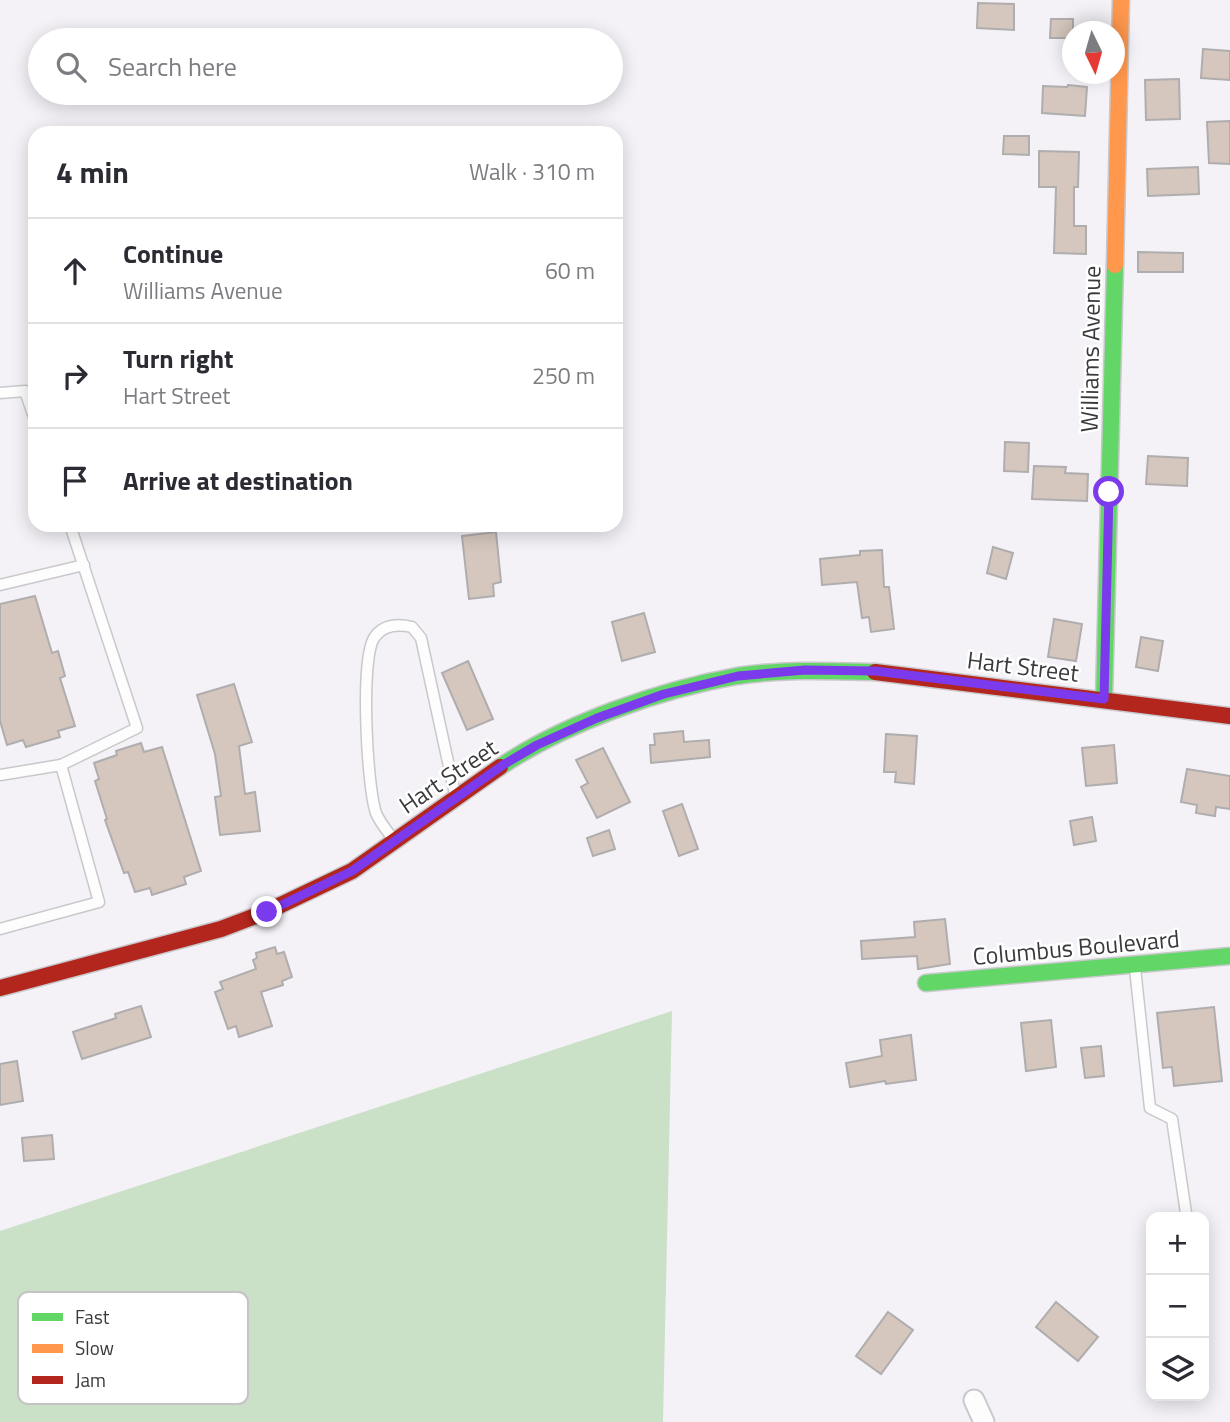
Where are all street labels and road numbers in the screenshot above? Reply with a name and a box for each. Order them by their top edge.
street label: Williams Avenue [1071,265,1109,433]
street label: Hart Street [965,641,1081,691]
street label: Hart Street [391,729,505,822]
street label: Columbus Boulevard [971,920,1181,974]

